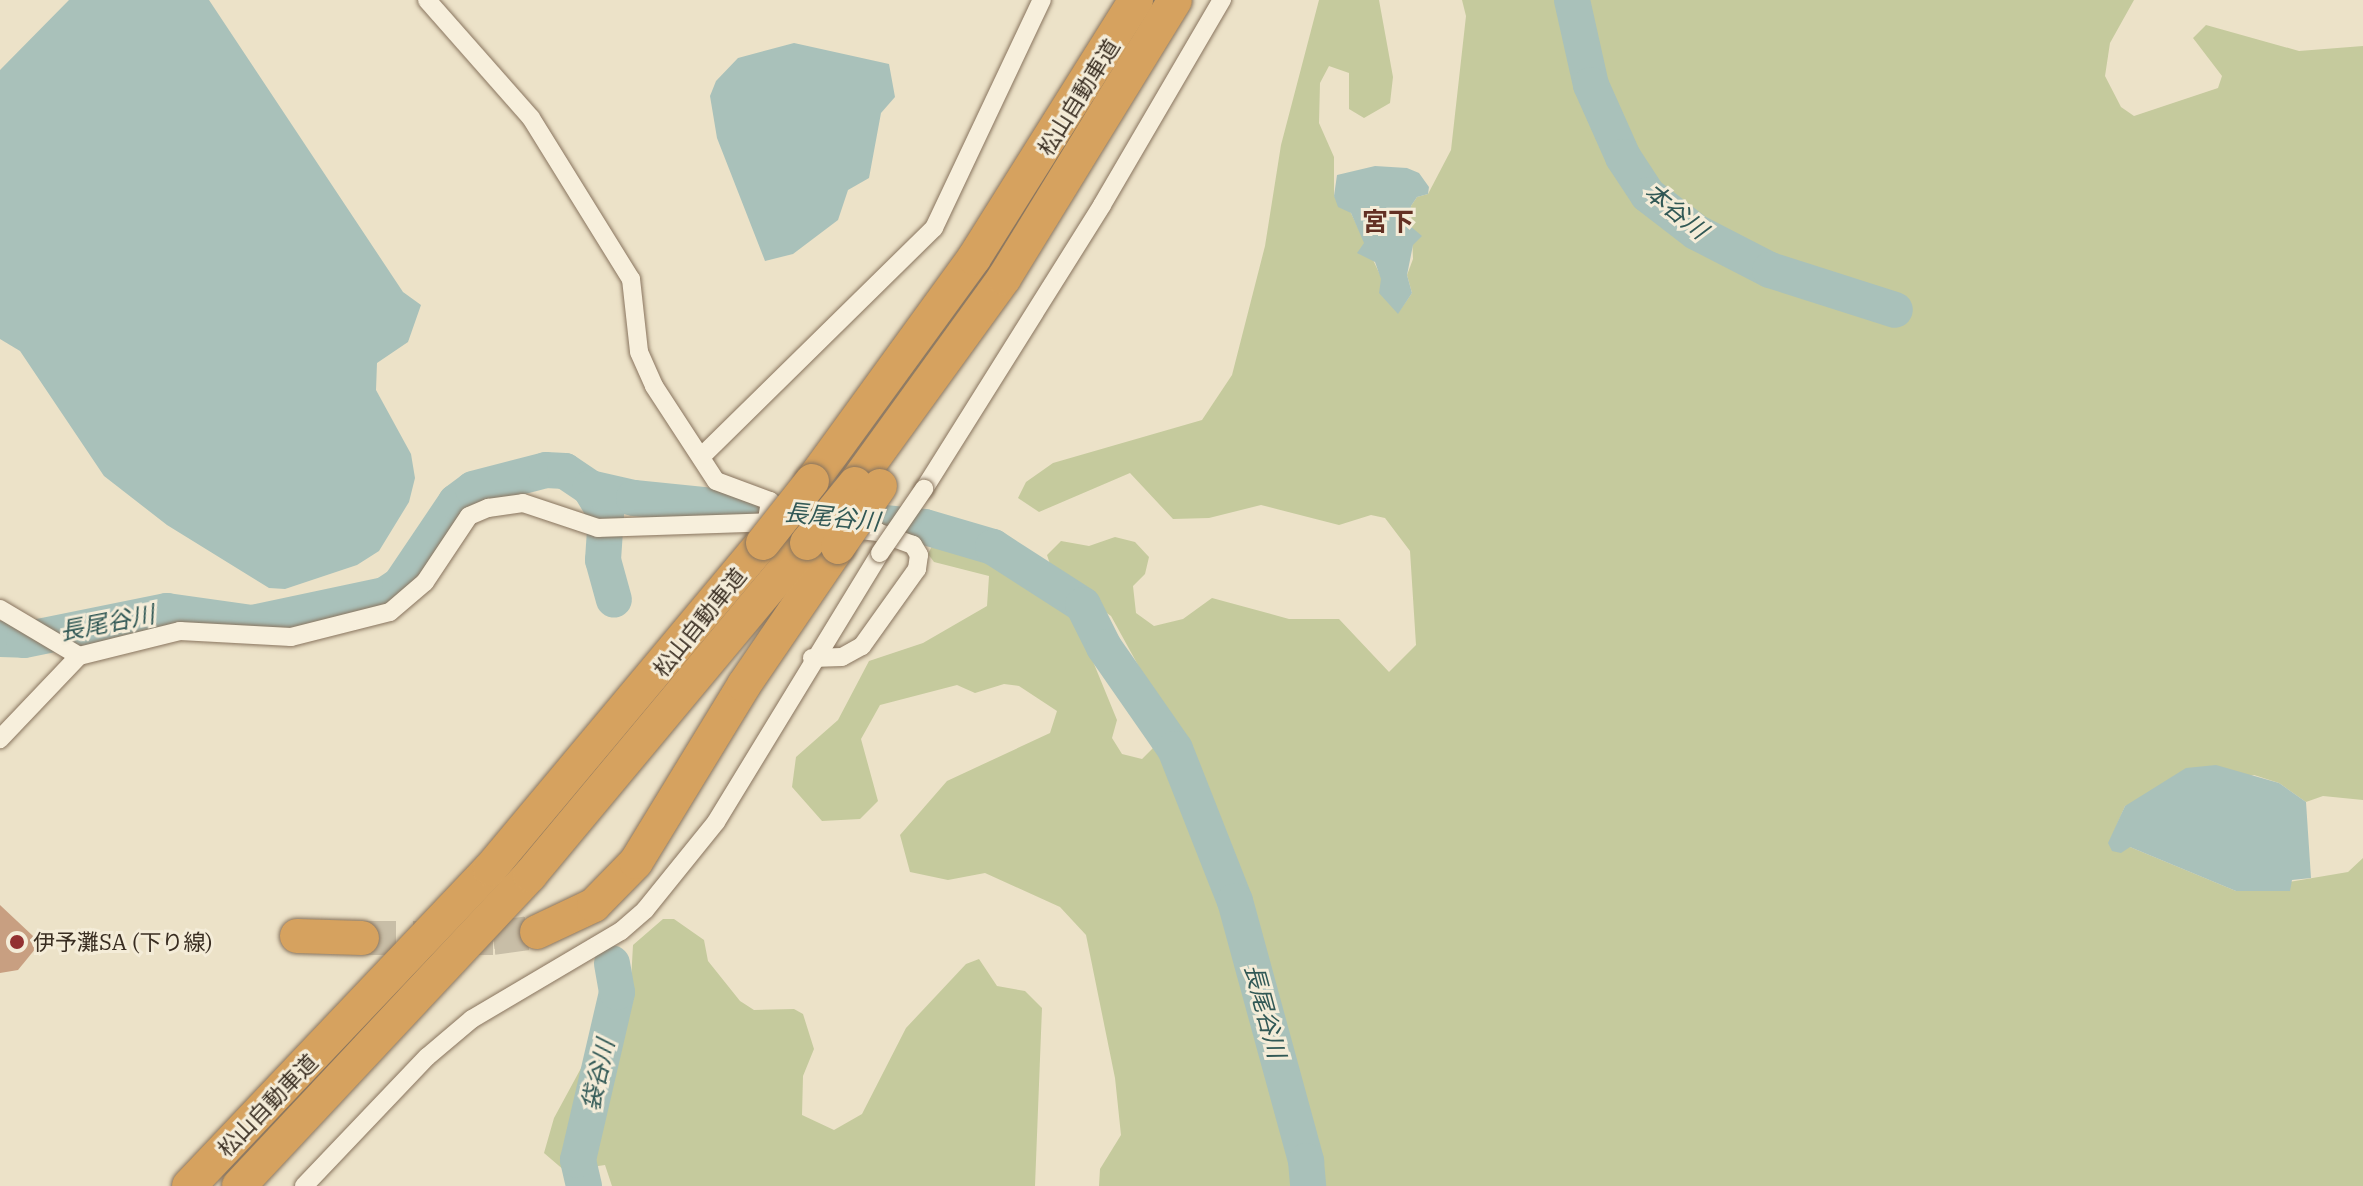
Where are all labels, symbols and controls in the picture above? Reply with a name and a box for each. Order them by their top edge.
street label: 松山自動車道 [1032,34,1124,160]
water label: 本谷川 [1639,177,1713,245]
district label: 宮下 [1362,206,1414,238]
water label: 長尾谷川 [783,498,881,536]
street label: 松山自動車道 [647,562,751,682]
water label: 長尾谷川 [57,600,157,646]
place label: 伊予灘SA (下り線) [33,929,212,955]
marker: 伊予灘SA (下り線) [8,933,26,951]
water label: 長尾谷川 [1239,961,1291,1061]
water label: 袋谷川 [576,1037,620,1113]
street label: 松山自動車道 [212,1048,322,1162]

